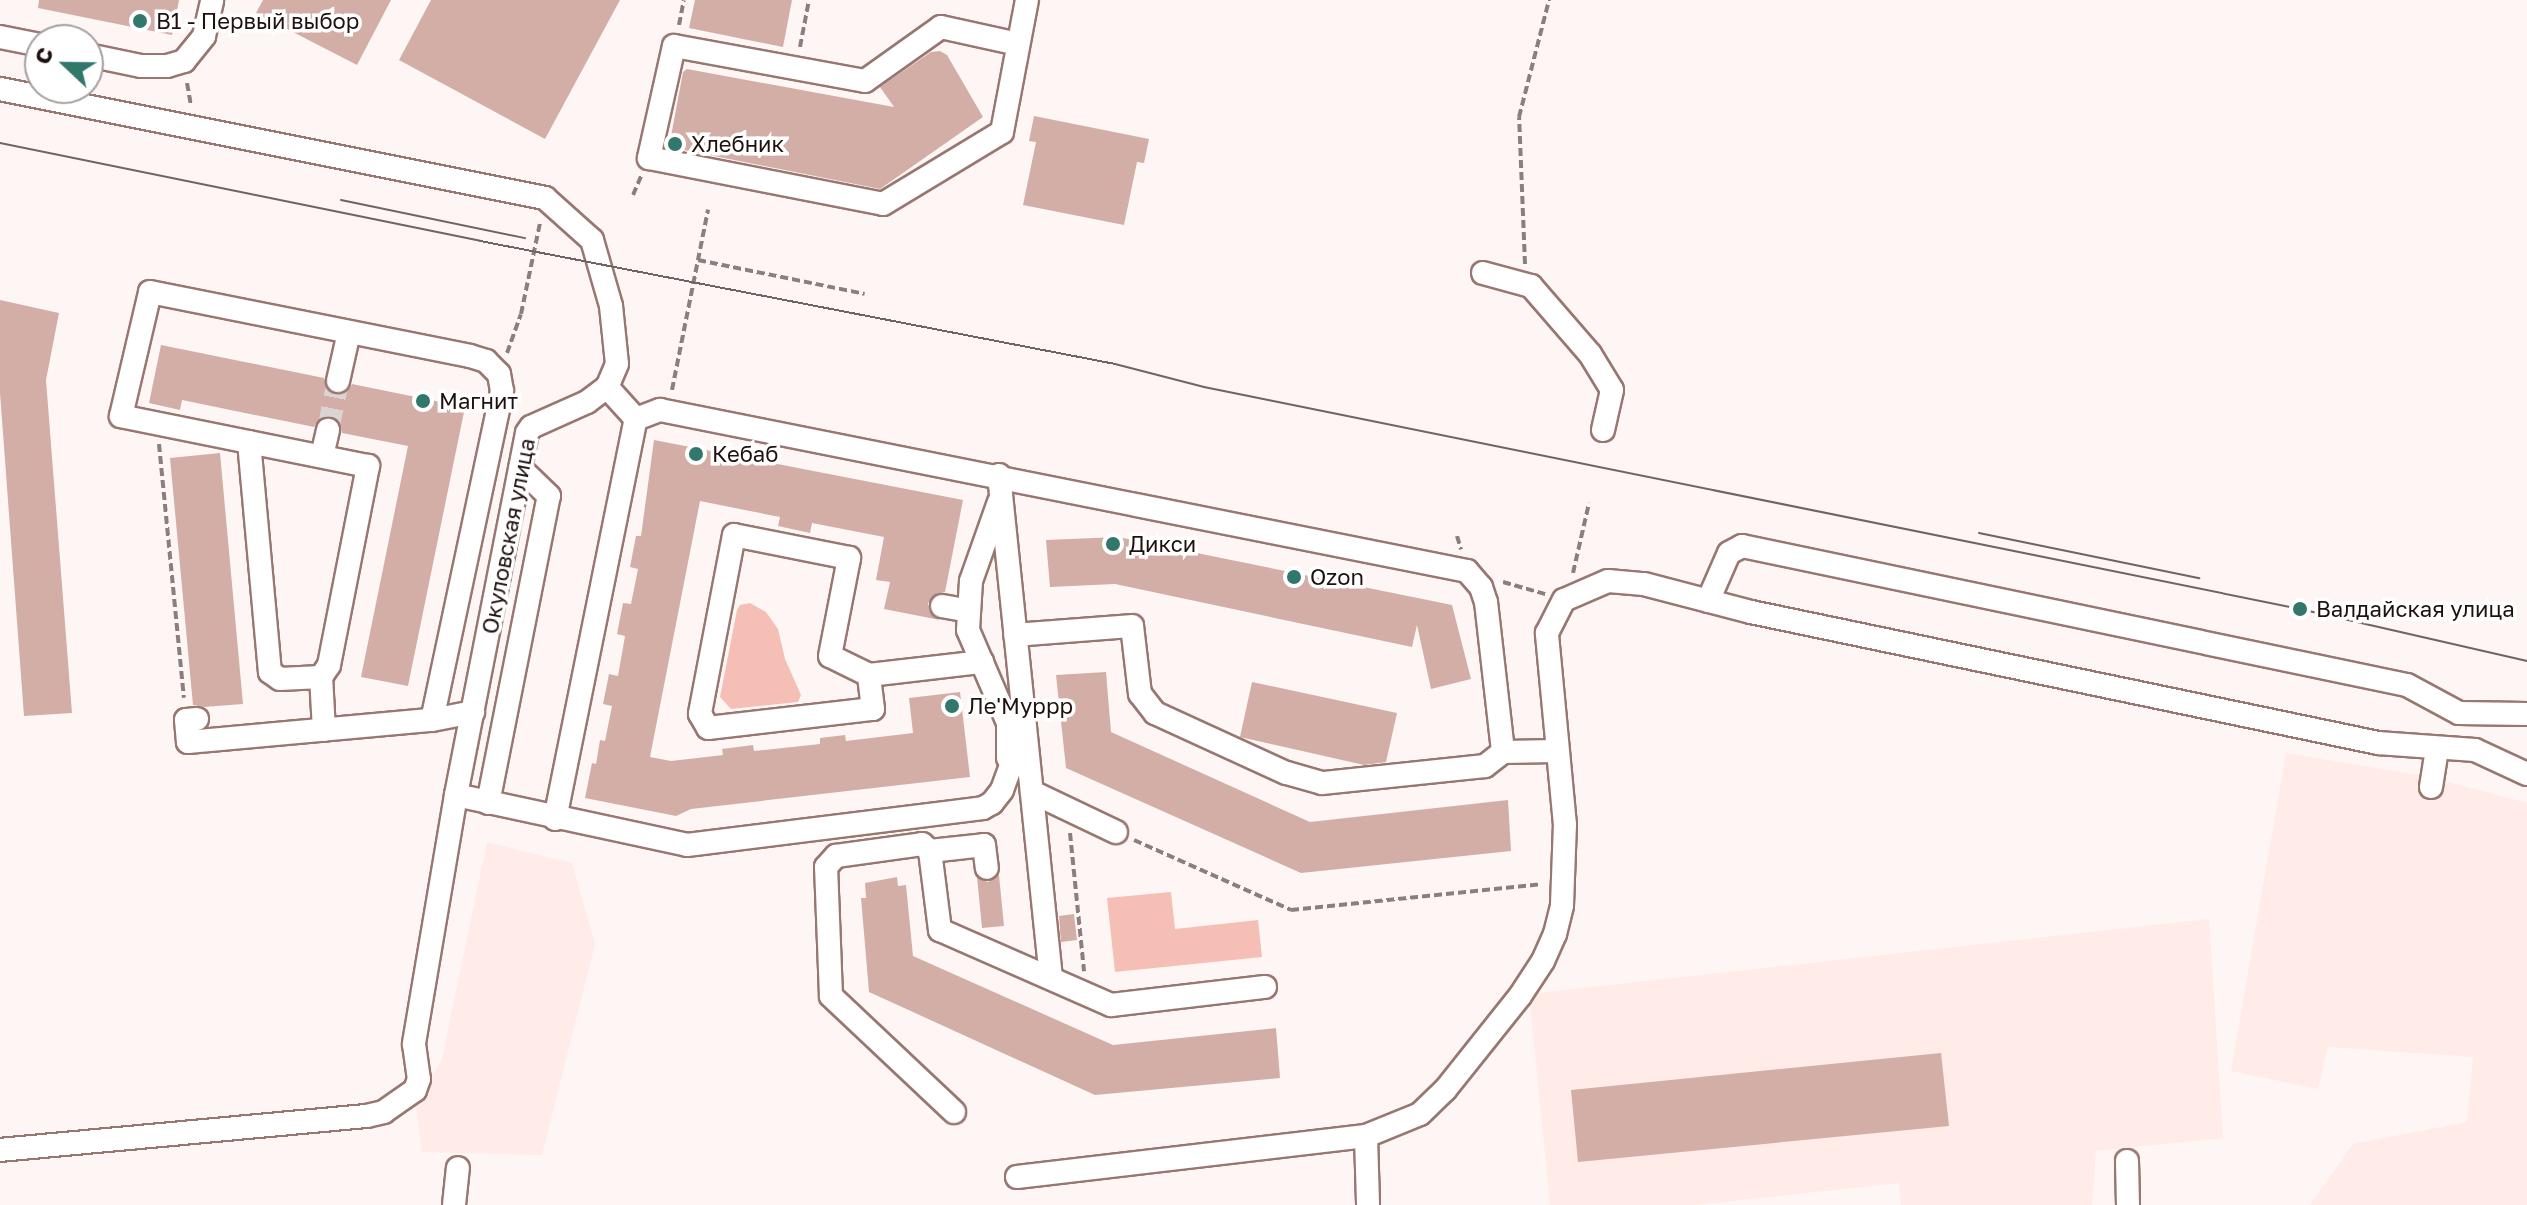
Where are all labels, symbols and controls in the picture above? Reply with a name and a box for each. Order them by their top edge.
place label: В1 - Первый выбор [156,8,359,34]
marker: В1 - Первый выбор [131,12,149,30]
north arrow [24,24,104,104]
text: С [28,43,59,68]
place label: Хлебник [691,131,784,157]
marker: Хлебник [666,135,684,153]
place label: Магнит [439,388,518,414]
marker: Магнит [414,392,432,410]
street label: Окуловская улица [476,436,540,636]
place label: Кебаб [712,441,778,467]
marker: Кебаб [687,445,705,463]
place label: Дикси [1129,531,1196,557]
marker: Дикси [1104,535,1122,553]
place label: Ozon [1310,564,1364,590]
marker: Ozon [1285,568,1303,586]
place label: Валдайская улица [2316,596,2515,622]
marker: Валдайская улица [2291,600,2309,618]
place label: Ле'Муррр [968,693,1073,719]
marker: Ле'Муррр [943,697,961,715]

